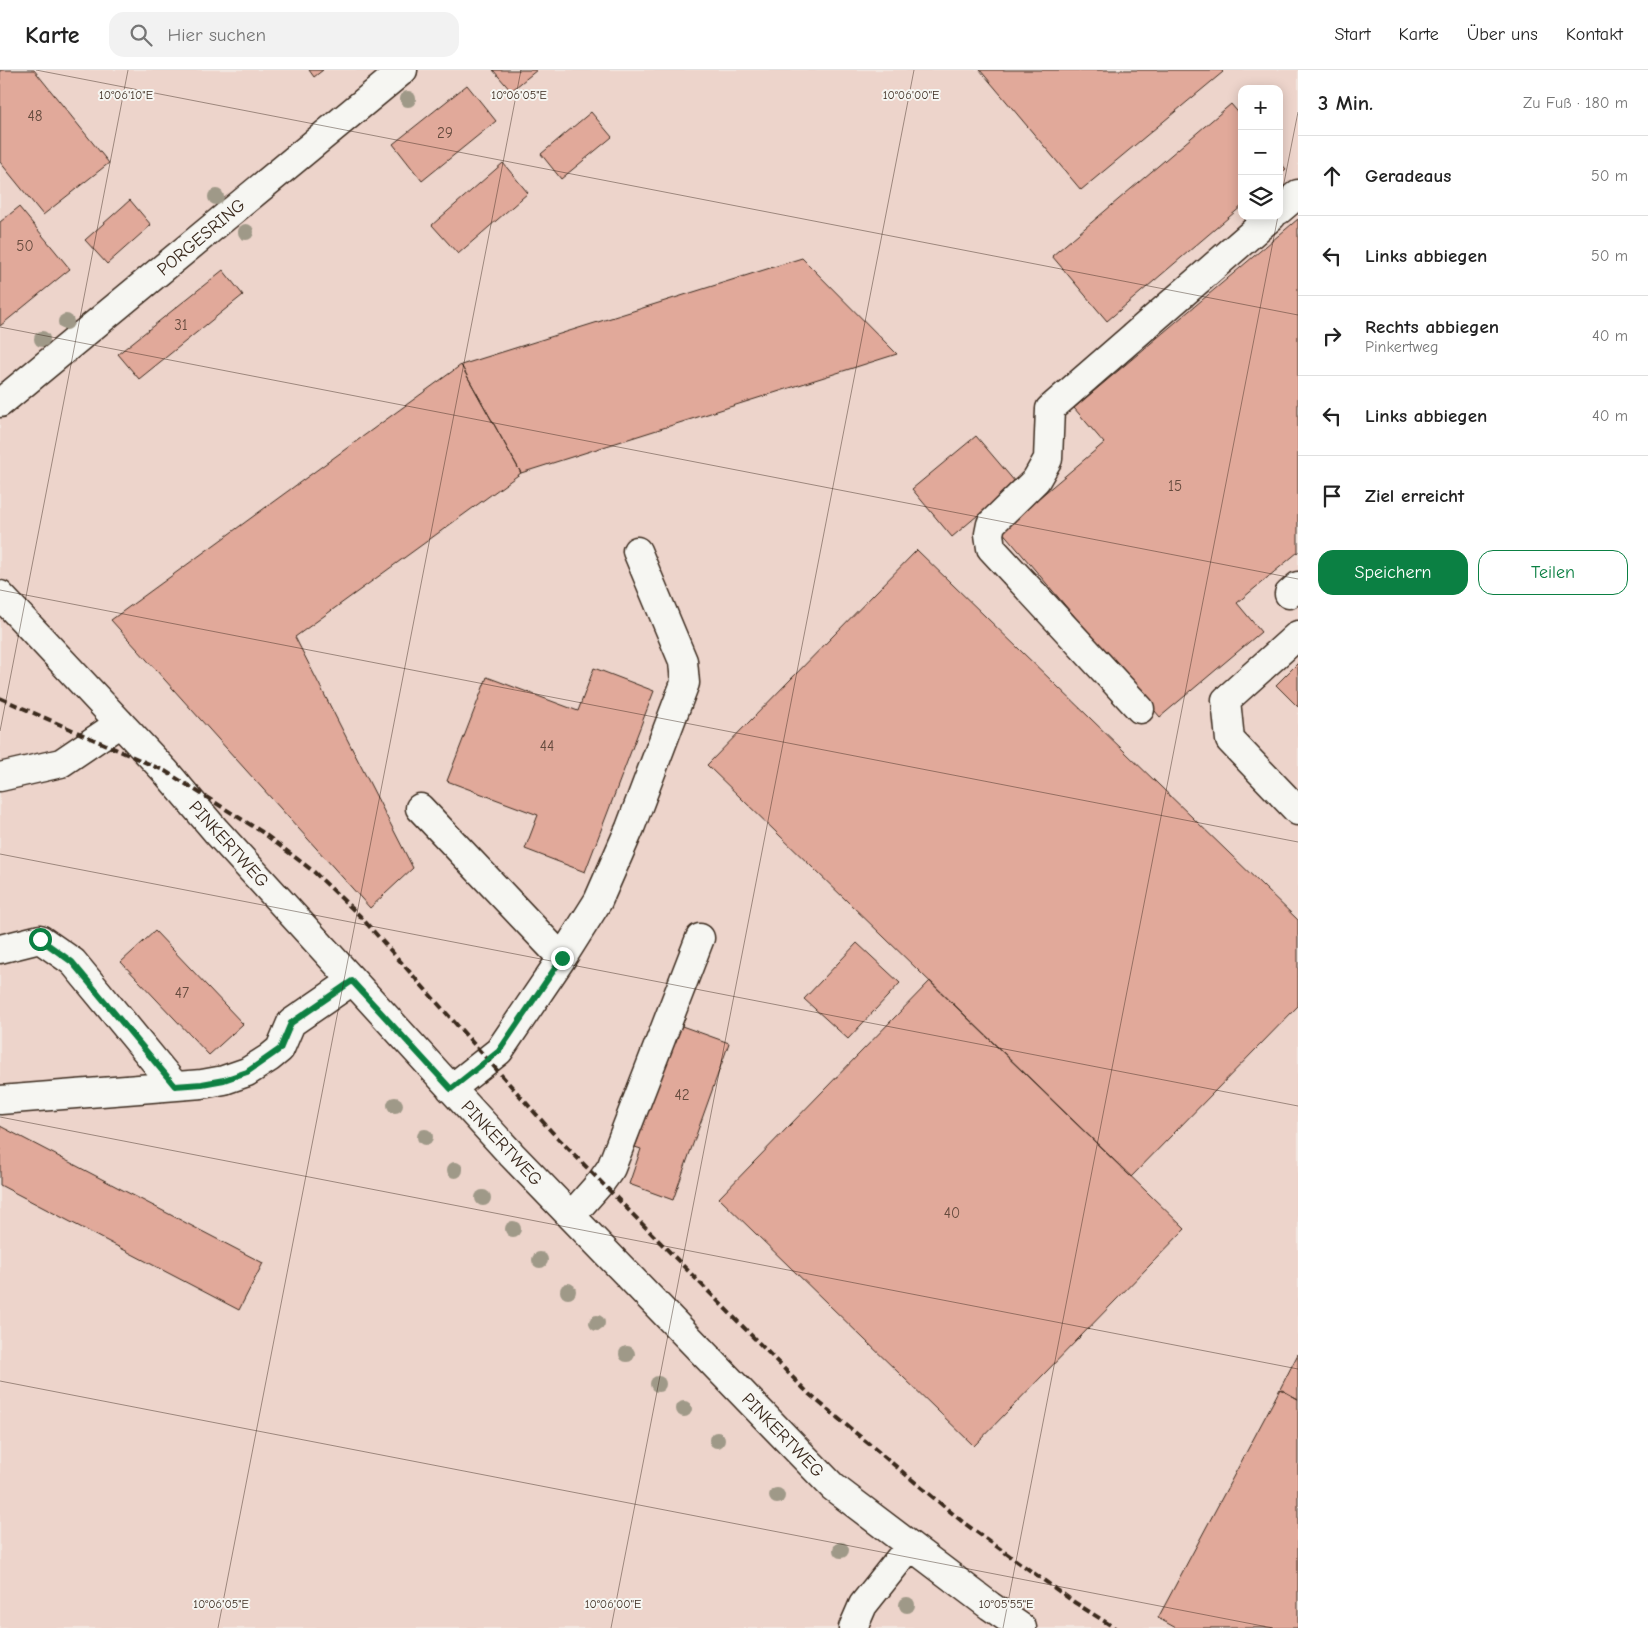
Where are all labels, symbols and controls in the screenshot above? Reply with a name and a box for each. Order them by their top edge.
search box [109,12,459,57]
text: Karte [25,21,79,49]
icon: search [127,21,155,49]
text: Hier suchen [167,24,266,46]
text: Start [1334,24,1371,45]
text: Karte [1399,24,1439,45]
text: Über uns [1467,24,1538,45]
text: Kontakt [1566,24,1623,45]
map controls [1238,85,1283,220]
button: + [1238,85,1283,130]
text: 10°06'10"E [99,88,153,102]
text: 10°06'05"E [491,88,547,102]
text: 10°06'00"E [883,88,939,102]
text: 3 Min. [1318,91,1373,115]
text: Zu Fuß · 180 m [1523,94,1628,112]
house number: 48 [28,107,43,125]
house number: 29 [437,124,453,142]
button: − [1238,130,1283,175]
icon: ahead [1318,162,1346,190]
text: Geradeaus [1365,165,1451,187]
text: 50 m [1591,167,1628,185]
button: layers [1238,175,1283,220]
street label: PORGESRING [153,194,250,280]
house number: 50 [16,237,34,255]
icon: left [1318,242,1346,270]
text: Links abbiegen [1365,245,1487,267]
text: 50 m [1591,247,1628,265]
house number: 31 [174,316,188,334]
text: Rechts abbiegen [1365,316,1499,338]
icon: right [1318,322,1346,350]
text: 40 m [1592,327,1628,345]
text: Pinkertweg [1365,338,1439,356]
icon: left [1318,402,1346,430]
text: Links abbiegen [1365,405,1487,427]
text: 40 m [1592,407,1628,425]
house number: 15 [1168,477,1182,495]
icon: arrive [1318,482,1346,510]
text: Ziel erreicht [1365,485,1464,507]
button: Speichern [1318,550,1468,595]
button: Teilen [1478,550,1628,595]
house number: 44 [540,737,554,755]
street label: PINKERTWEG [184,797,273,892]
route start [29,928,52,951]
route end [551,947,574,970]
house number: 47 [175,984,189,1002]
house number: 42 [674,1086,690,1104]
street label: PINKERTWEG [457,1096,547,1191]
house number: 40 [944,1204,960,1222]
street label: PINKERTWEG [737,1389,828,1482]
text: 10°06'05"E [193,1597,249,1611]
text: 10°06'00"E [585,1597,641,1611]
text: 10°05'55"E [979,1597,1033,1611]

